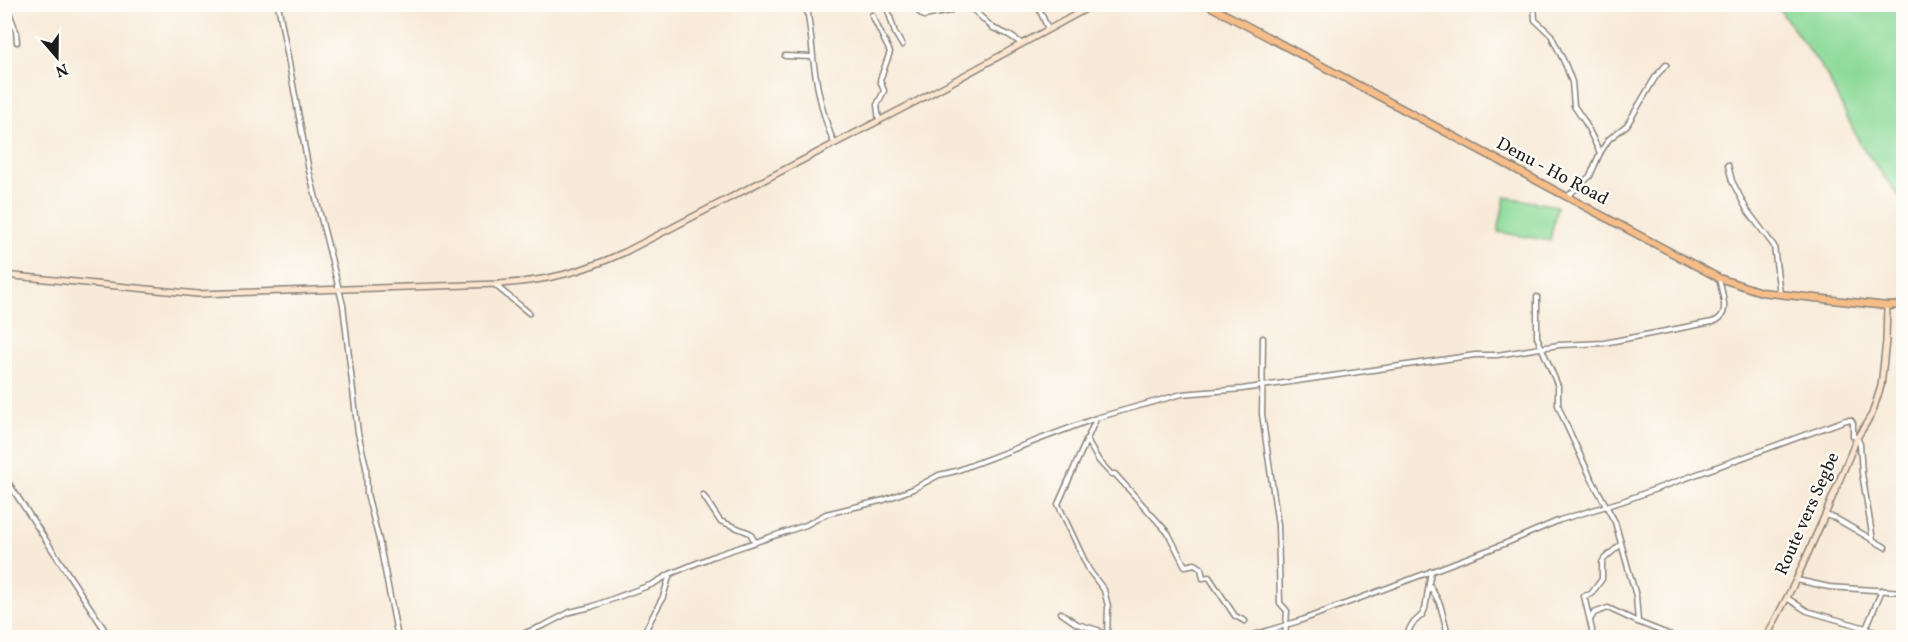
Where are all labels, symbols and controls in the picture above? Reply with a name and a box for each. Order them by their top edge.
north arrow [27,27,87,87]
text: N [52,57,71,82]
street label: Denu - Ho Road [1491,132,1613,212]
street label: Route vers Segbe [1770,449,1846,579]

